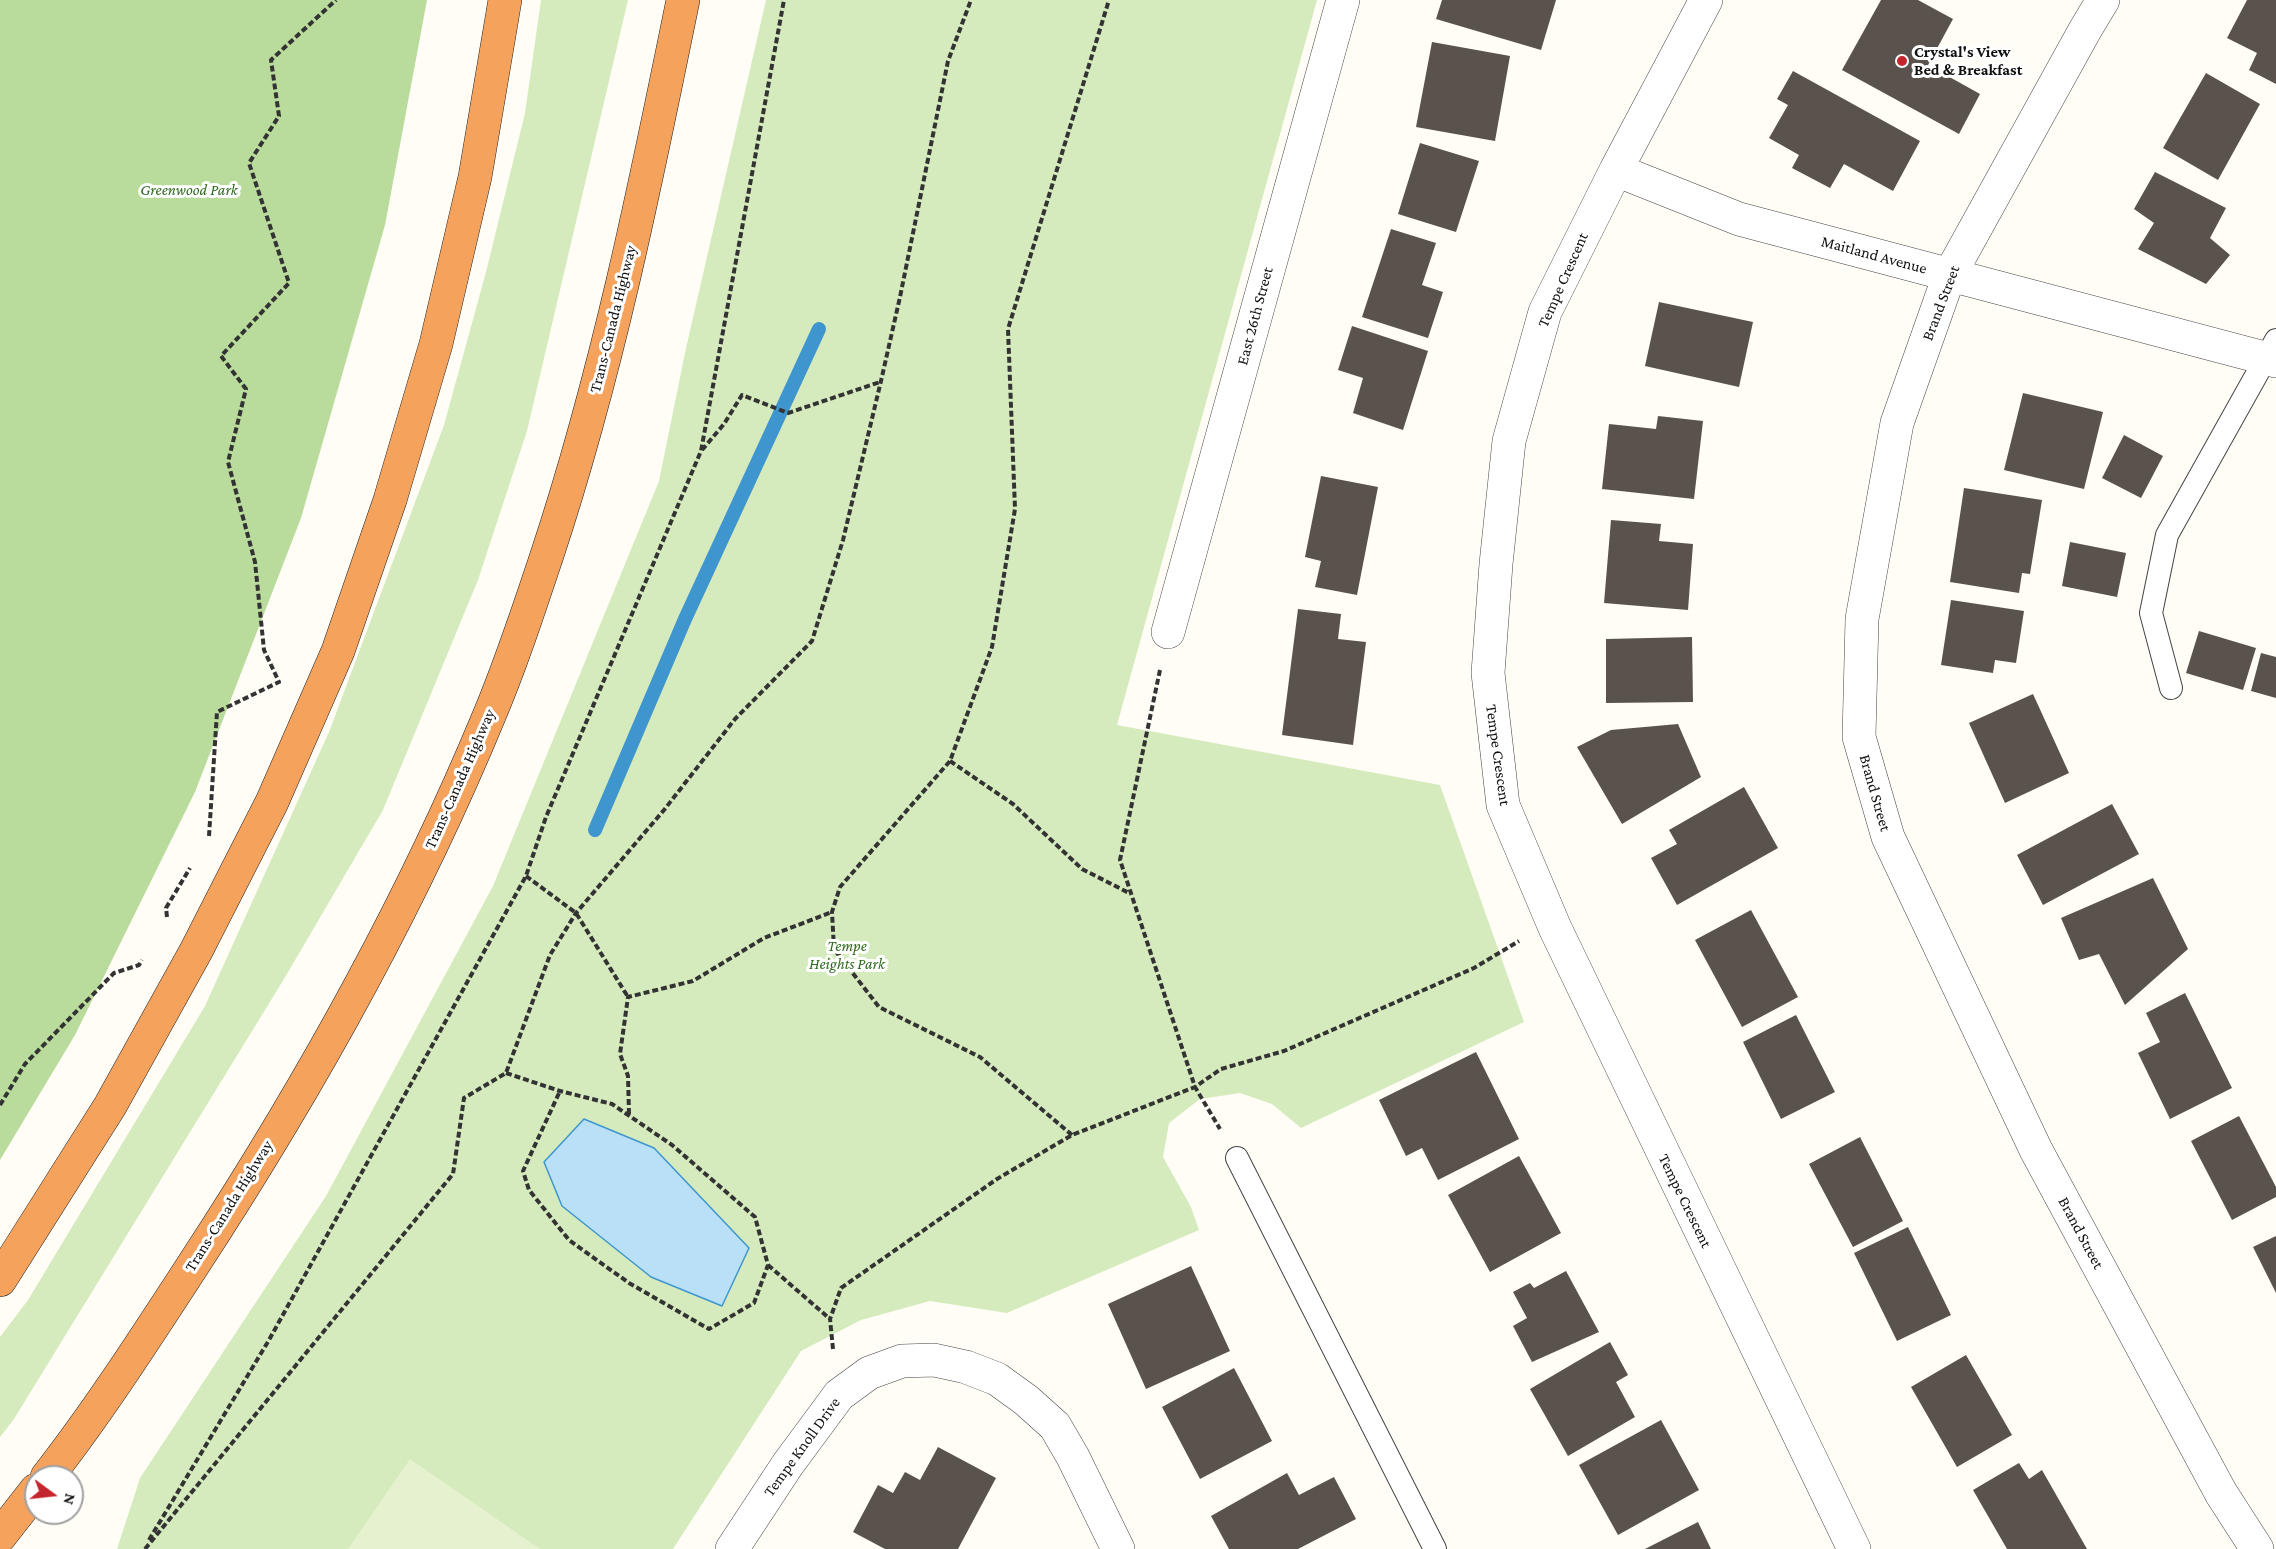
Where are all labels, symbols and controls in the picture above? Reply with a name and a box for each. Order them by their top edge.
place label: Crystal's View Bed & Breakfast [1914,42,2022,80]
marker: Crystal's View Bed & Breakfast [1895,54,1909,68]
park label: Greenwood Park [140,180,238,200]
street label: Tempe Crescent [1533,230,1593,330]
street label: Maitland Avenue [1819,232,1929,278]
street label: Trans-Canada Highway [585,243,641,395]
street label: Brand Street [1918,263,1964,343]
street label: East 26th Street [1233,265,1277,367]
street label: Tempe Crescent [1481,703,1515,807]
street label: Trans-Canada Highway [420,706,500,852]
street label: Brand Street [1855,752,1895,834]
park label: Tempe Heights Park [809,936,885,974]
street label: Trans-Canada Highway [181,1137,277,1275]
street label: Tempe Crescent [1654,1151,1716,1251]
street label: Brand Street [2054,1194,2108,1272]
street label: Tempe Knoll Drive [759,1393,845,1501]
north arrow [24,1465,84,1525]
text: N [60,1492,80,1507]

